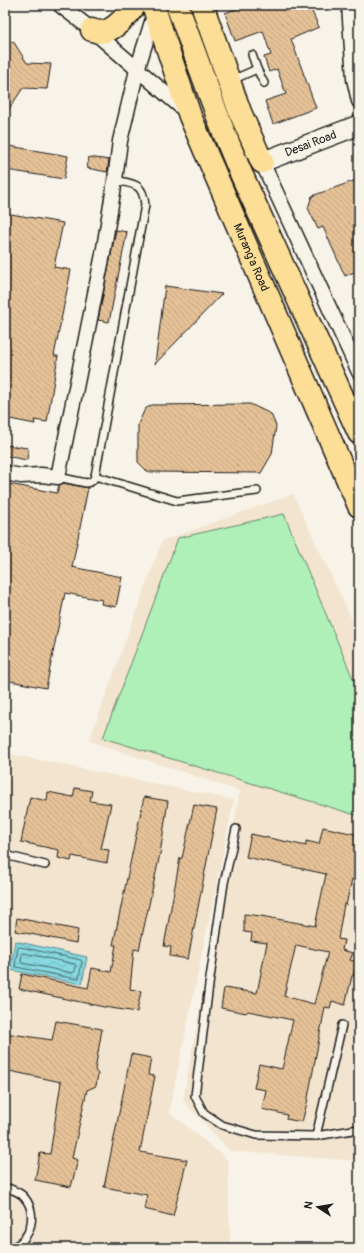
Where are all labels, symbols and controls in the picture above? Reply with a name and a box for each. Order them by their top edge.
street label: Desai Road [283,127,339,161]
street label: Murang'a Road [229,221,272,294]
north arrow [298,1187,338,1227]
text: N [302,1199,316,1210]

